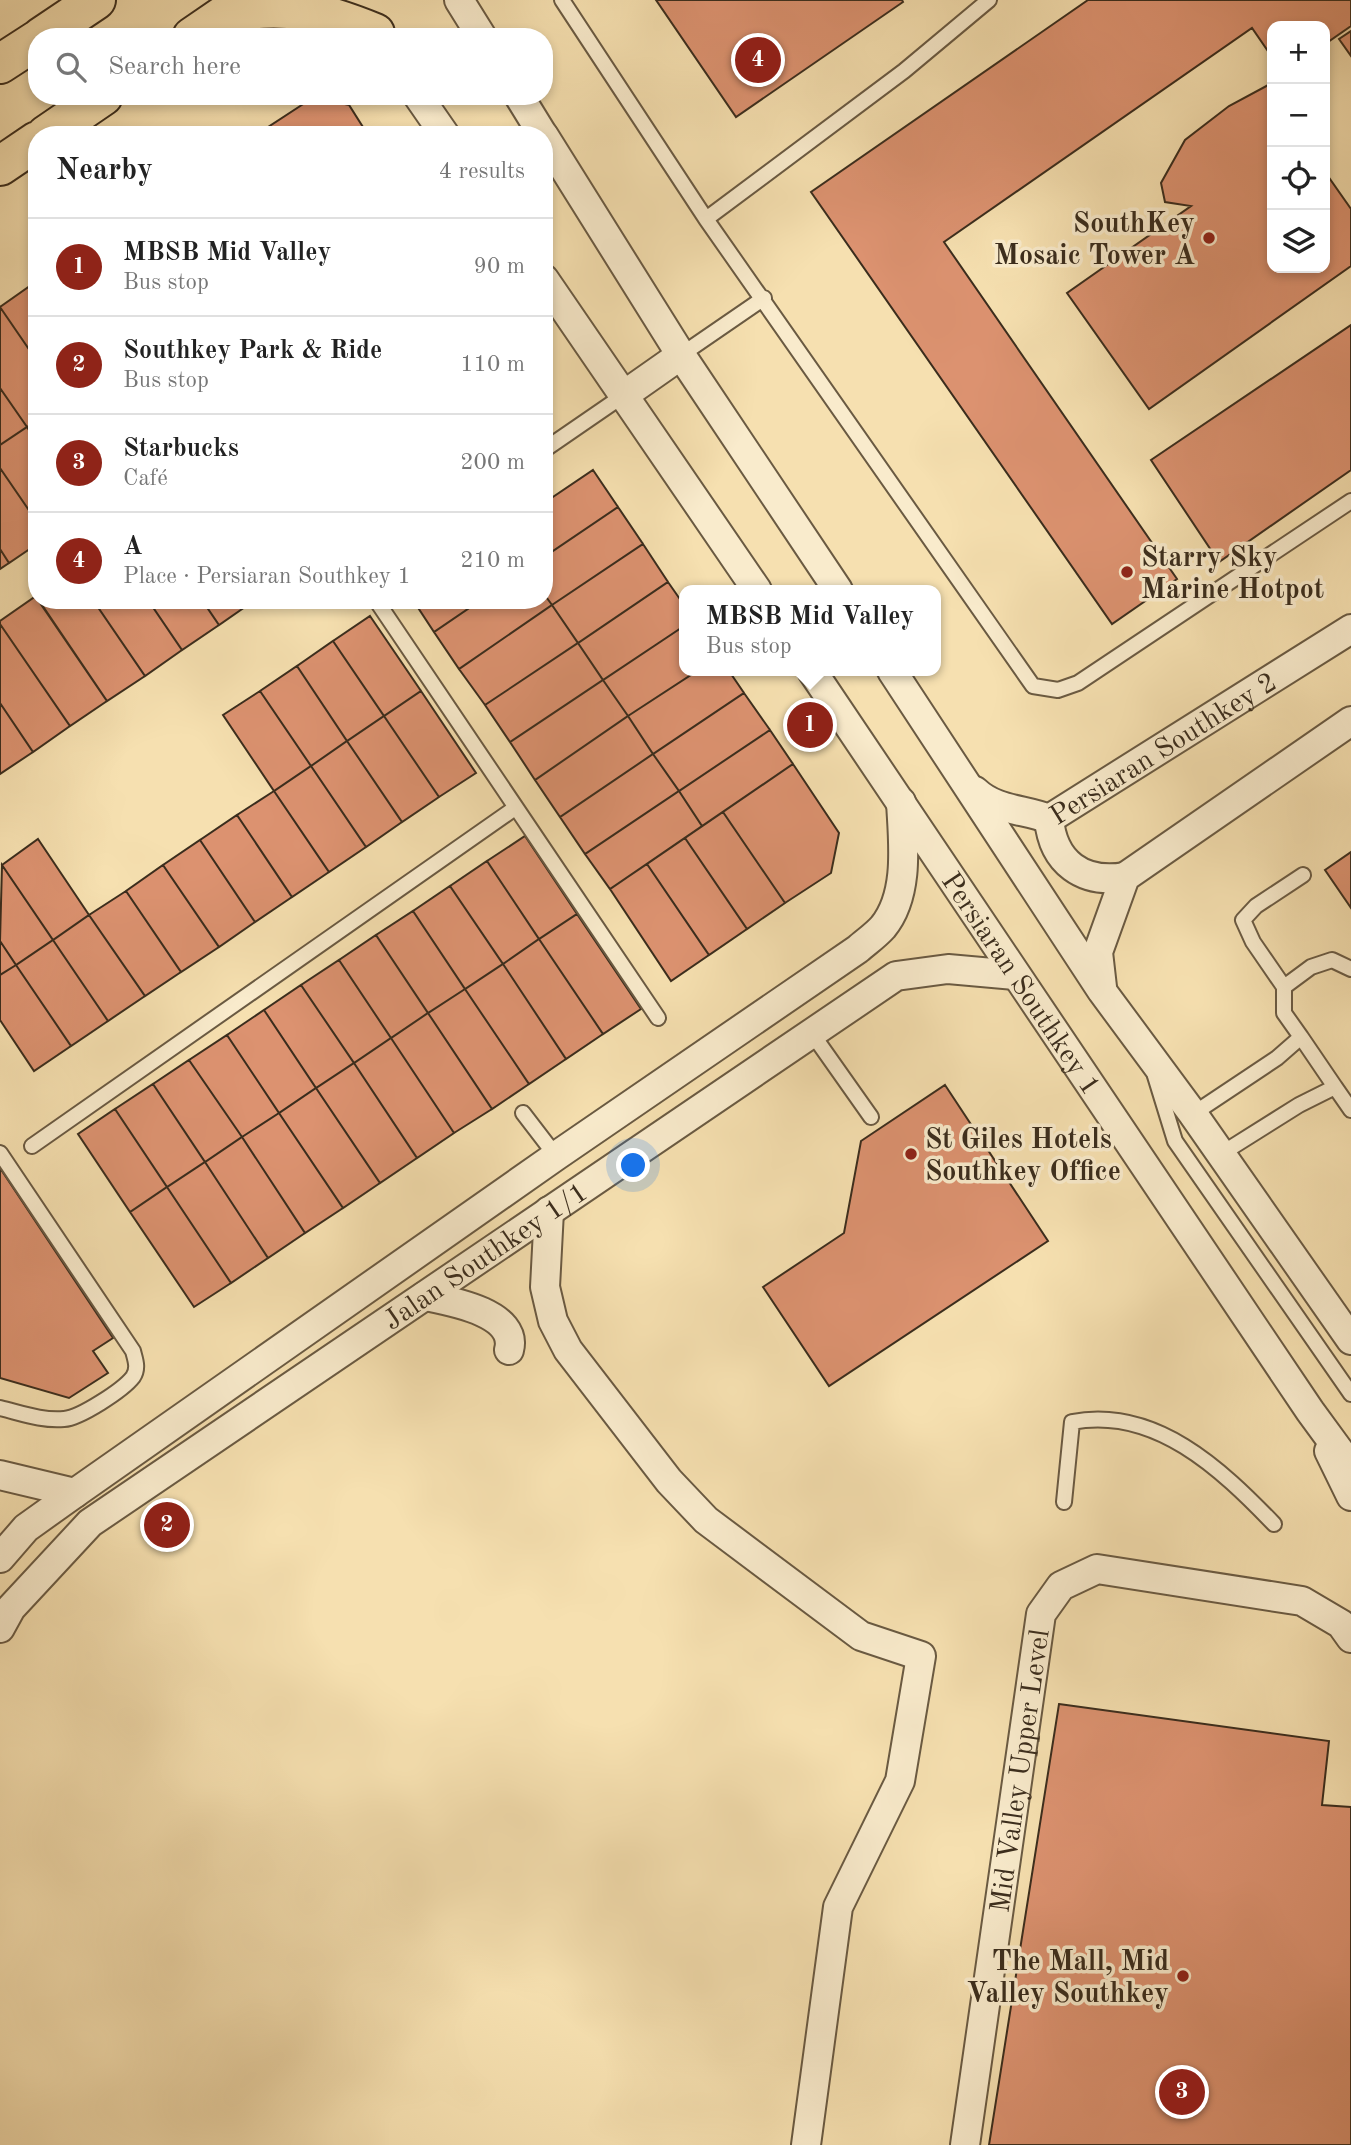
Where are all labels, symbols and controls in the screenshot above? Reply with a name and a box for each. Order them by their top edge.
map controls [1267,21,1330,273]
button: + [1267,21,1330,84]
search box [28,28,553,105]
pin: 4 [735,34,781,86]
icon: search [52,48,90,86]
text: Search here [108,54,241,80]
button: − [1267,84,1330,147]
button: locate [1267,147,1330,210]
text: Nearby [56,156,153,186]
text: 4 results [439,160,525,183]
button: layers [1267,210,1330,273]
place label: SouthKey Mosaic Tower A [994,211,1195,271]
marker: SouthKey Mosaic Tower A [1201,230,1217,246]
text: MBSB Mid Valley [123,240,331,266]
text: 1 [72,255,86,278]
text: 90 m [474,255,525,278]
text: Bus stop [123,271,209,294]
text: Southkey Park & Ride [123,338,382,364]
text: 2 [72,353,86,376]
text: 110 m [460,353,525,376]
text: Bus stop [123,369,209,392]
text: Starbucks [123,436,239,462]
text: 3 [72,451,86,474]
text: 200 m [460,451,525,474]
text: Café [123,467,168,490]
text: A [123,534,143,560]
place label: Starry Sky Marine Hotpot [1141,545,1324,605]
text: 4 [72,549,86,572]
text: 210 m [460,549,525,572]
marker: Starry Sky Marine Hotpot [1119,564,1135,580]
text: Place · Persiaran Southkey 1 [123,565,411,588]
popup [679,585,941,676]
text: MBSB Mid Valley [706,604,914,630]
text: Bus stop [706,635,792,658]
street label: Persiaran Southkey 2 [1046,669,1282,832]
pin: 1 [787,699,833,751]
street label: Persiaran Southkey 1 [935,868,1104,1101]
place label: St Giles Hotels Southkey Office [925,1127,1121,1187]
marker: St Giles Hotels Southkey Office [903,1146,919,1162]
your location [616,1148,650,1182]
street label: Jalan Southkey 1/1 [379,1179,594,1336]
pin: 2 [144,1499,190,1551]
street label: Mid Valley Upper Level [987,1628,1056,1915]
place label: The Mall, Mid Valley Southkey [967,1949,1169,2009]
marker: The Mall, Mid Valley Southkey [1175,1968,1191,1984]
pin: 3 [1159,2066,1205,2118]

